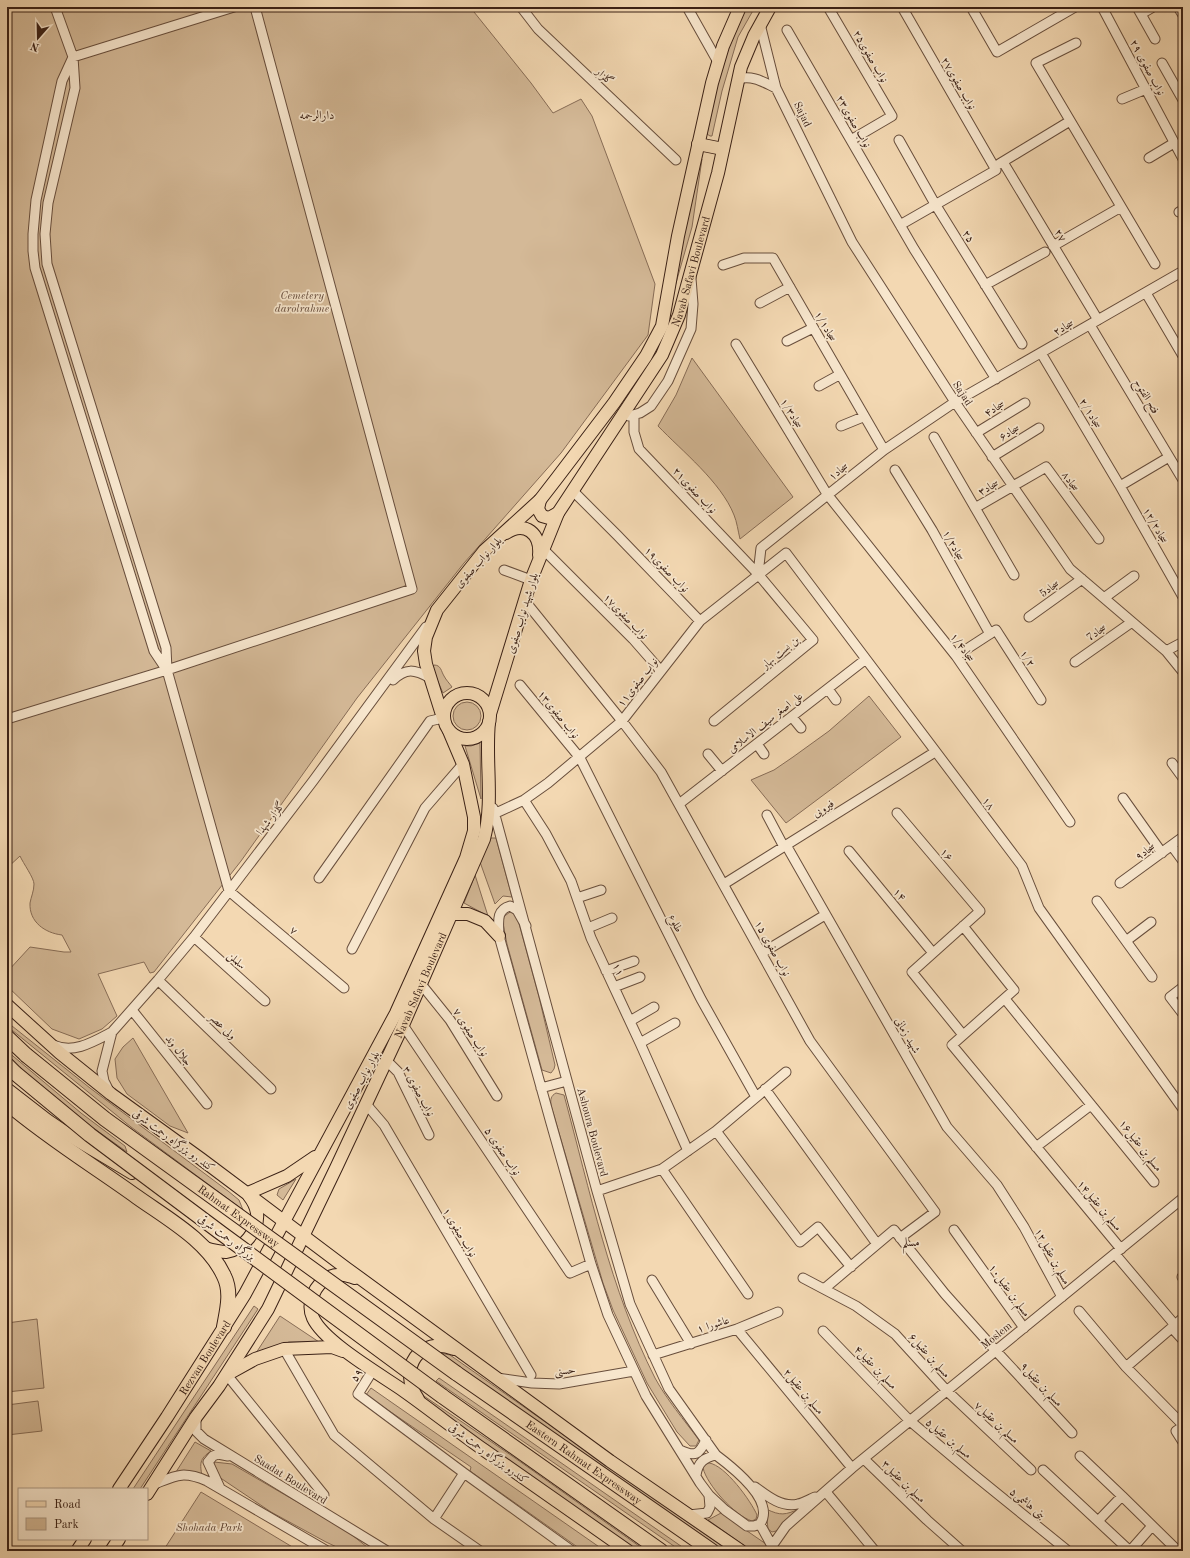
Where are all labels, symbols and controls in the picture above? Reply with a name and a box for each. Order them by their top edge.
north arrow [18,18,58,58]
street label: ۲۵نواب صفوی [850,29,889,85]
street label: نواب صفوی ۲۹ [1127,38,1166,97]
text: N [29,39,41,53]
street label: ۲۷نواب صفوی [938,56,977,112]
street label: گلزار [592,64,617,88]
street label: ۲۳نواب صفوی [833,94,872,150]
street label: Sajad [791,100,813,129]
district label: دارالرحمه [300,110,334,122]
street label: Navab Safavi Boulevard [671,215,713,329]
street label: ۲۷ [1052,227,1068,244]
street label: ۲۵ [960,228,976,245]
park label: Cemetery darolrahme [275,291,330,315]
street label: ۱/۱سجاد [812,310,838,344]
street label: ۲سجاد [1052,318,1076,338]
street label: فتح الفتوح [1128,378,1160,418]
street label: Sajad [950,380,974,408]
street label: ۱/۳سجاد [778,397,804,431]
street label: ۲/۱سجاد [1077,397,1103,431]
street label: ۴سجاد [983,399,1007,420]
street label: ۶سجاد [998,423,1022,444]
street label: ۱سجاد [827,461,851,483]
street label: ۲۱نواب صفوی [670,466,718,516]
street label: ۸سجاد [1059,470,1080,494]
street label: ۳سجاد [977,478,1001,498]
street label: ۱۲/۲سجاد [1140,506,1169,546]
street label: ۱/۲سجاد [940,529,965,563]
street label: بلوار نواب صفوی [454,536,505,590]
street label: ۱۹نواب صفوی [642,545,690,595]
street label: بلوار شهید نواب صفوی [506,572,542,655]
street label: 5سجاد [1038,578,1062,600]
street label: ۱۷نواب صفوی [601,592,649,642]
street label: 7سجاد [1085,623,1109,644]
street label: ۱/۴سجاد [947,631,976,664]
street label: بن بست بهار [759,635,802,673]
street label: ۱/۲ [1017,648,1036,669]
street label: ۱۱نواب صفوی [616,657,661,709]
street label: ۱۳نواب صفوی [535,689,581,741]
street label: علی اصغر سیف الاسلامی [726,691,807,757]
street label: ۱۸ [980,795,996,812]
street label: گلزار شهدا [253,798,288,838]
street label: فیرویی [811,799,837,821]
street label: ۹سجاد [1134,841,1158,863]
street label: ۱۶ [937,846,954,863]
street label: ۱۴ [890,886,908,904]
street label: طلوع [663,913,684,936]
street label: نواب صفوی ۱۵ [752,919,791,978]
street label: ۷ [287,925,299,937]
street label: Navab Safavi Boulevard [394,931,450,1040]
street label: سلملن [223,950,247,973]
street label: ۱۱ [610,961,625,978]
street label: نواب صفوی ۷ [450,1007,489,1059]
street label: ولی عصر [205,1011,237,1043]
street label: شهید زمانی [891,1016,921,1056]
street label: جلال وند [163,1034,193,1069]
street label: بلوار نواب صفوی [342,1050,382,1111]
street label: نواب صفوی ۳ [400,1065,435,1119]
street label: Ashoura Boulevard [574,1087,609,1178]
street label: کند رو بزرگراه رحمت شرقی [130,1105,218,1175]
street label: مسلم بن عقیل۱۶ [1112,1117,1164,1177]
street label: نواب صفوی ۵ [482,1126,522,1178]
street label: مسلم بن عقیل۱۴ [1071,1178,1124,1237]
street label: Rahmat Expressway [195,1184,281,1250]
street label: نواب صفوی ۱ [440,1206,478,1259]
street label: بزرگراه رحمت شرقی [195,1211,258,1264]
street label: مسلم بن عقیل۱۲ [1027,1226,1072,1289]
district label: مسلم [902,1236,920,1254]
street label: مسلم بن عقیل۱۰ [982,1262,1032,1322]
street label: عاشورا ۱ [696,1315,731,1336]
street label: Rezvan Boulevard [178,1319,234,1398]
street label: Moslem [979,1320,1015,1352]
street label: مسلم بن عقیل۶ [902,1331,952,1384]
street label: مسلم بن عقیل۴ [848,1343,899,1395]
street label: مسلم بن عقیل۹ [1014,1360,1065,1413]
street label: حسنی [554,1365,576,1380]
street label: مسلم بن عقیل۲ [777,1366,826,1420]
street label: ۵۹ [349,1367,365,1384]
street label: مسلم بن عقیل۷ [968,1399,1021,1450]
street label: مسلم بن عقیل۵ [920,1416,974,1465]
street label: کندرو بزرگراه رحمت شرقی [446,1419,532,1487]
street label: Eastern Rahmat Expressway [523,1419,643,1507]
street label: Saadat Boulevard [252,1453,329,1507]
street label: مسلم بن عقیل۳ [876,1458,928,1509]
street label: بنی هاشمی۵ [1006,1487,1047,1523]
legend [18,1488,148,1540]
text: Road [54,1499,81,1511]
text: Park [54,1519,79,1531]
park label: Shohada Park [176,1523,243,1534]

